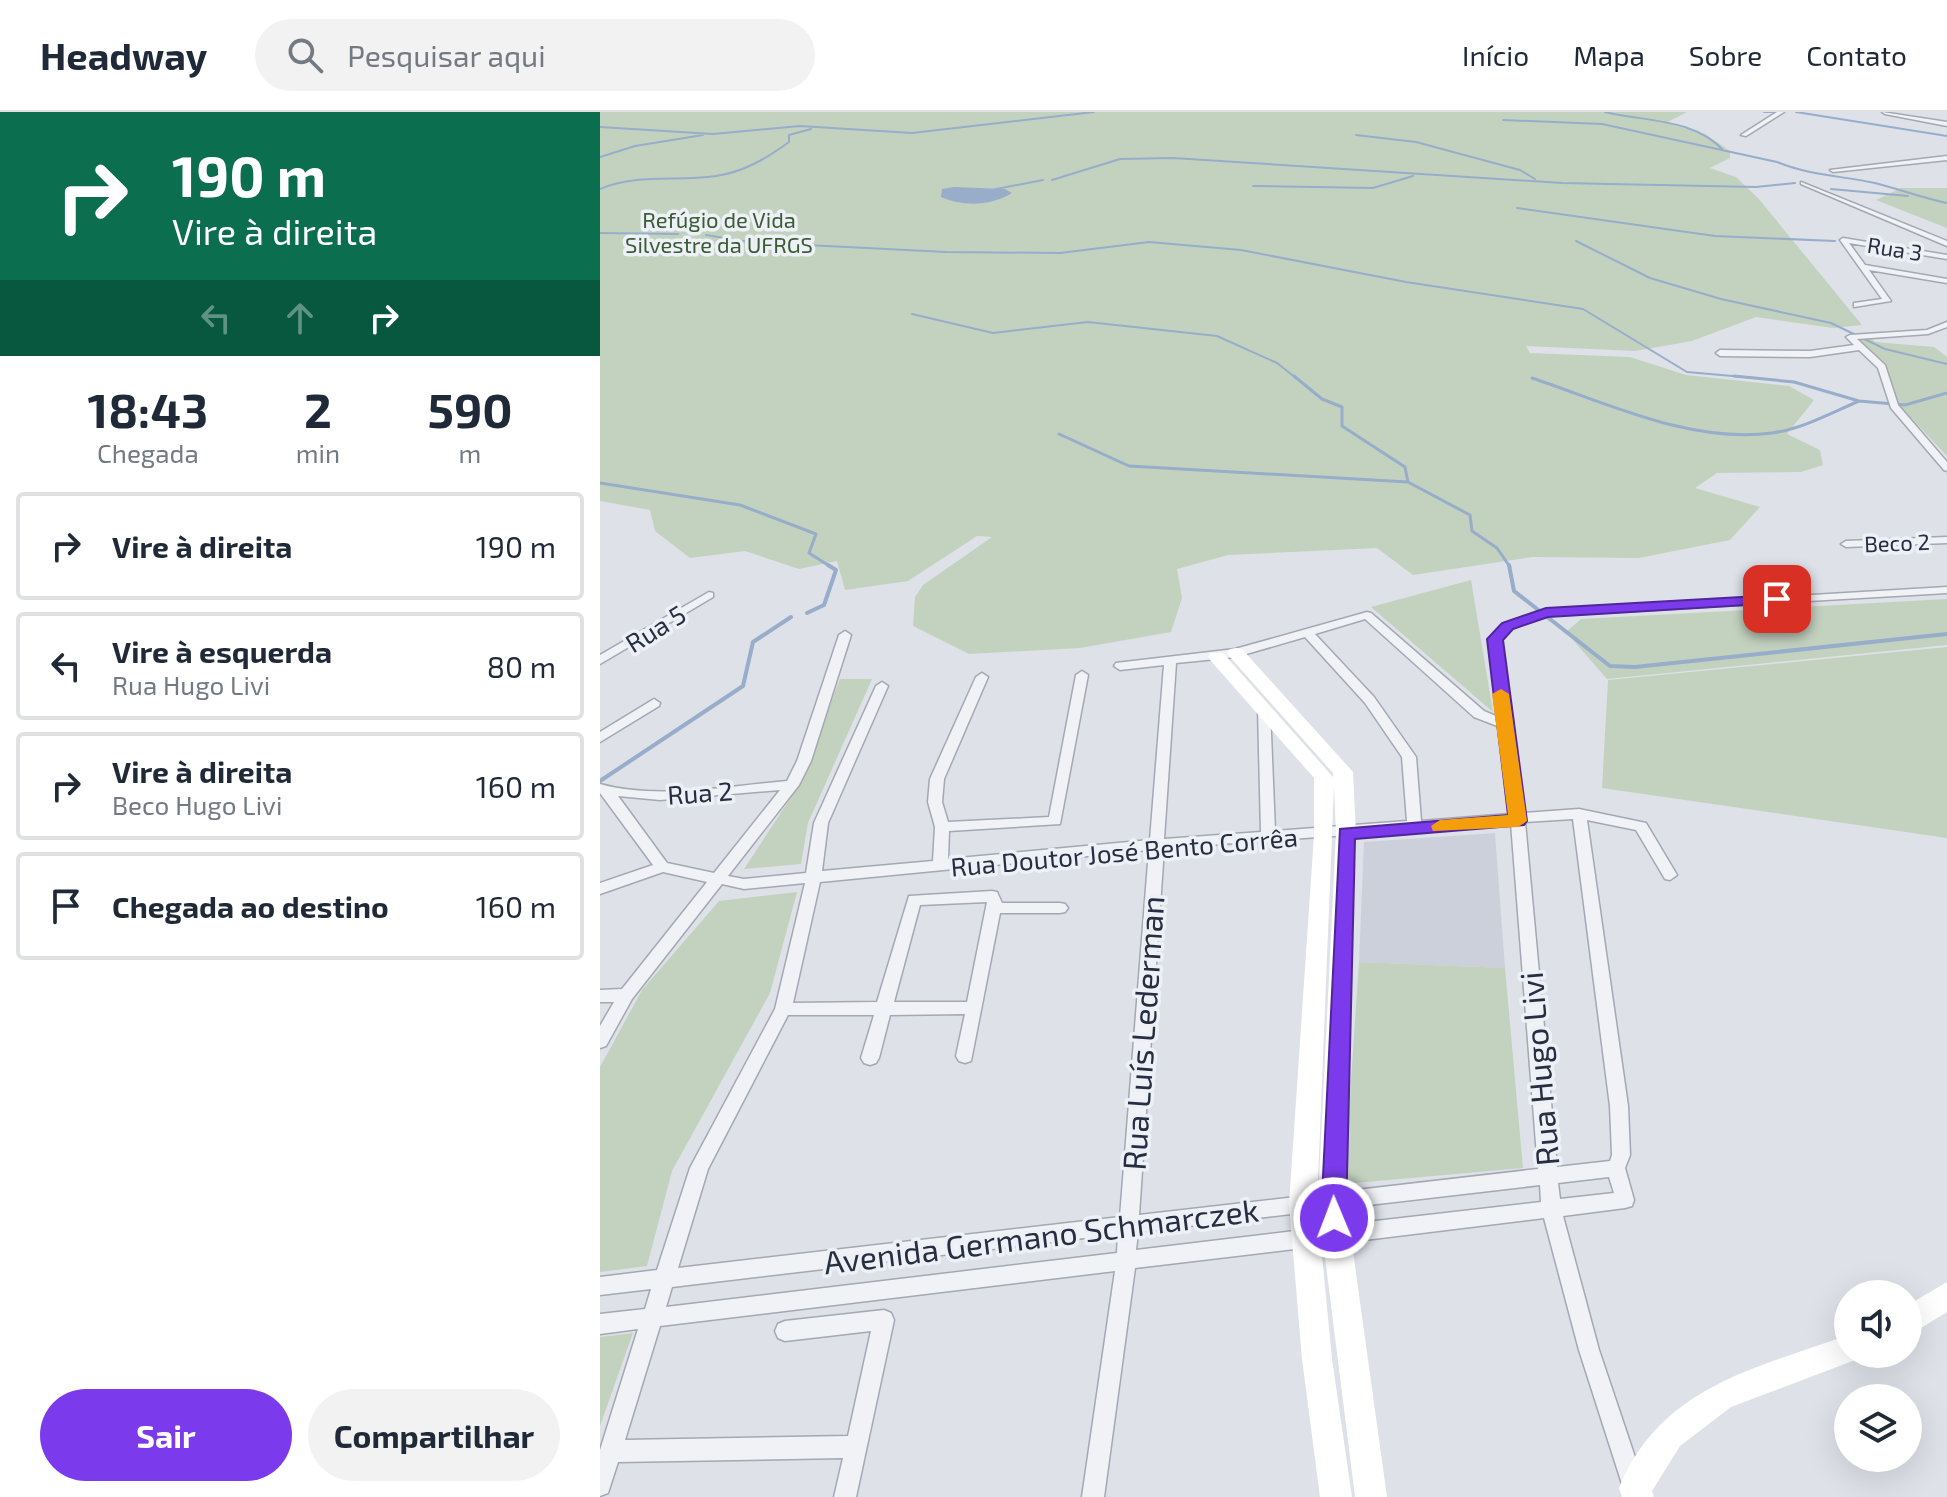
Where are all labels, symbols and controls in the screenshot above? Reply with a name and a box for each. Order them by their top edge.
search box [255,19,815,91]
text: Headway [40,32,207,78]
icon: search [283,33,327,77]
text: Pesquisar aqui [347,37,546,73]
text: Início [1462,38,1529,72]
text: Mapa [1573,38,1645,72]
text: Sobre [1689,38,1762,72]
text: Contato [1806,38,1907,72]
text: 190 m [172,141,326,208]
icon: right [40,144,144,248]
park label: Refúgio de Vida Silvestre da UFRGS [625,206,813,257]
text: Vire à direita [172,209,377,252]
street label: Rua 3 [1866,231,1924,265]
icon: left [194,296,238,340]
icon: ahead [278,296,322,340]
icon: right [362,296,406,340]
text: 18:43 [87,380,208,438]
text: 2 [304,380,332,438]
text: 590 [427,380,513,438]
text: Chegada [97,437,199,468]
text: min [296,437,340,468]
text: m [459,437,481,468]
icon: right [44,524,88,568]
text: Vire à direita [112,528,292,564]
text: 190 m [476,528,556,564]
street label: Beco 2 [1864,528,1930,556]
pin [1743,565,1811,633]
icon: arrive [1755,577,1799,621]
street label: Rua 5 [619,598,691,658]
text: Vire à esquerda [112,633,332,669]
icon: left [44,644,88,688]
text: 80 m [487,648,556,684]
text: Rua Hugo Livi [112,669,270,700]
text: Vire à direita [112,753,292,789]
icon: right [44,764,88,808]
text: 160 m [476,768,556,804]
street label: Rua 2 [666,774,734,810]
text: Beco Hugo Livi [112,789,282,820]
street label: Rua Doutor José Bento Corrêa [949,820,1299,882]
icon: arrive [44,884,88,928]
text: Chegada ao destino [112,888,389,924]
text: 160 m [476,888,556,924]
street label: Rua Luís Lederman [1113,895,1171,1171]
street label: Rua Hugo Livi [1511,970,1565,1168]
position arrow [1292,1176,1376,1260]
street label: Avenida Germano Schmarczek [821,1189,1261,1281]
map controls [1834,1280,1922,1472]
button: sound [1834,1280,1922,1368]
button: layers [1834,1384,1922,1472]
button: Sair [40,1389,292,1481]
button: Compartilhar [308,1389,560,1481]

